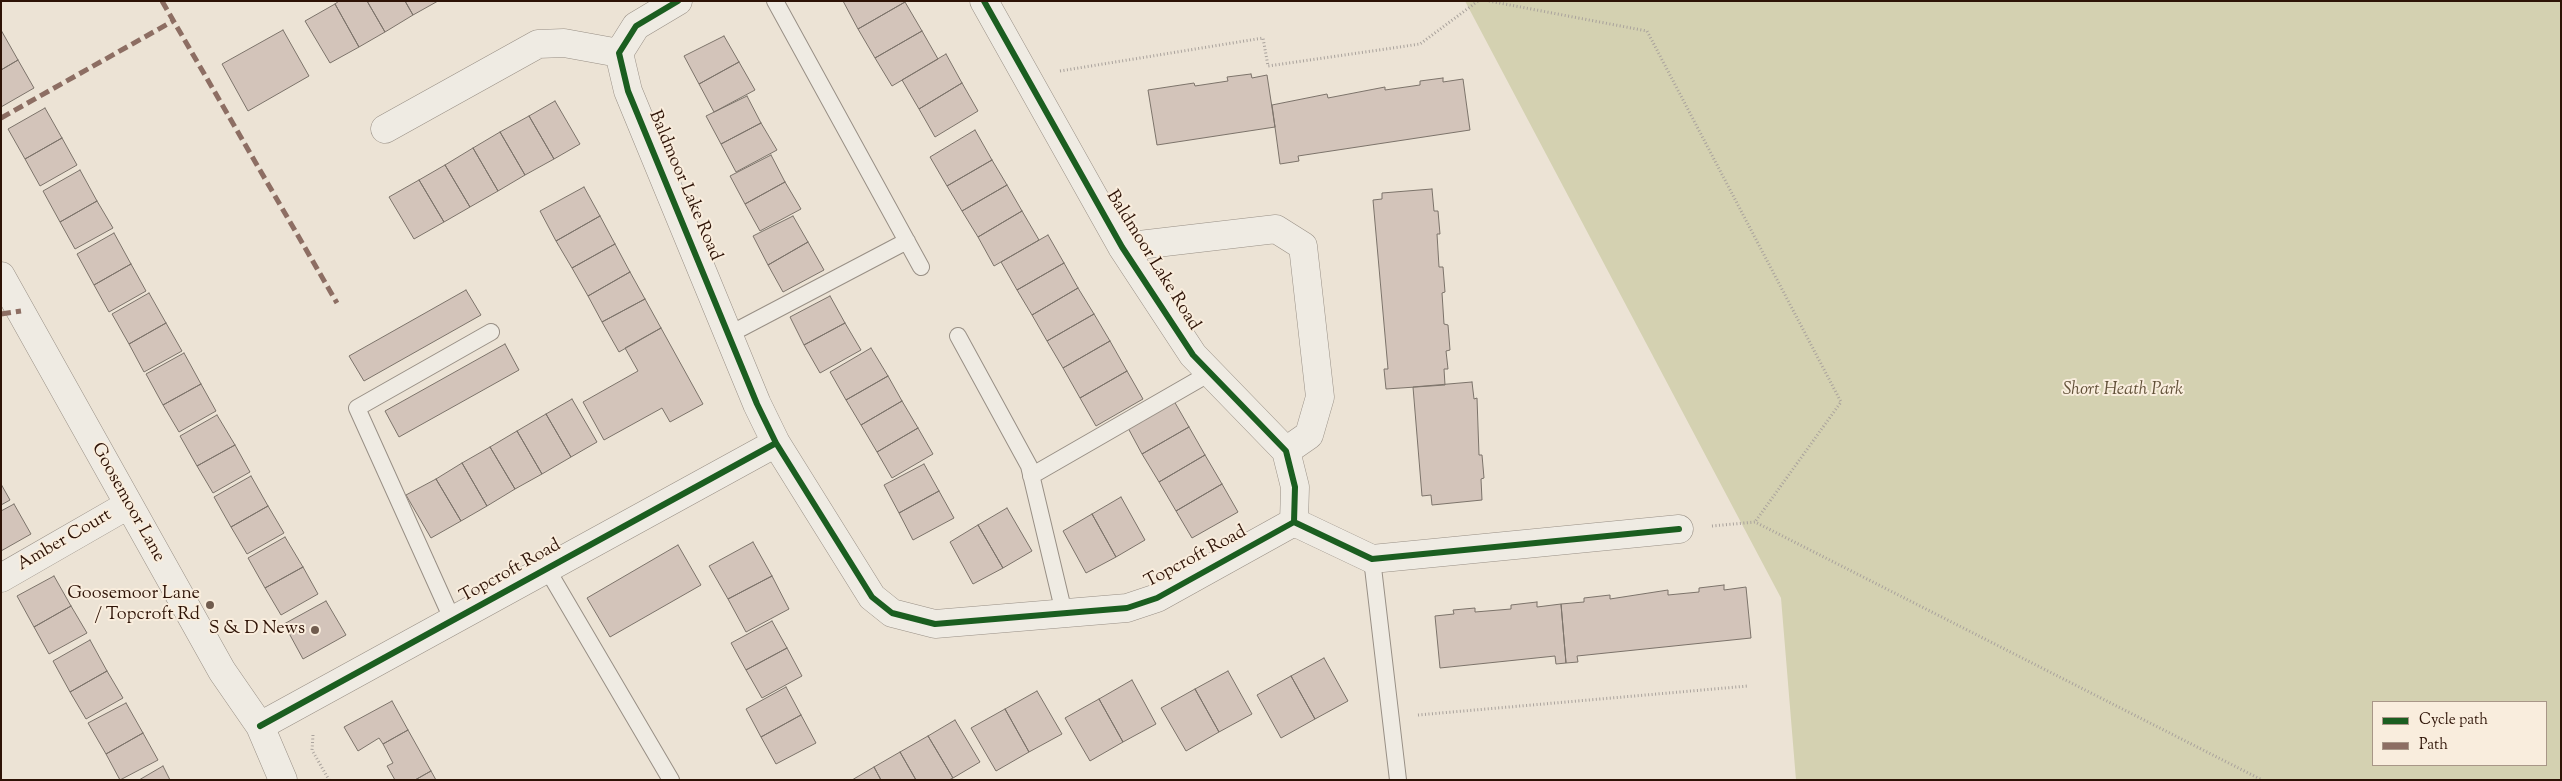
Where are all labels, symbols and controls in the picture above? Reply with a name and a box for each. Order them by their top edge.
street label: Baldmoor Lake Road [643,108,725,264]
street label: Baldmoor Lake Road [1100,187,1204,335]
park label: Short Heath Park [2063,380,2183,402]
street label: Goosemoor Lane [85,440,169,566]
street label: Amber Court [14,505,116,577]
street label: Topcroft Road [1141,522,1251,594]
street label: Topcroft Road [457,535,565,609]
place label: Goosemoor Lane / Topcroft Rd [67,584,200,626]
marker: Goosemoor Lane / Topcroft Rd [204,599,216,611]
place label: S & D News [209,619,305,641]
marker: S & D News [309,624,321,636]
legend [2372,701,2547,766]
text: Cycle path [2419,710,2488,731]
text: Path [2419,735,2448,756]

